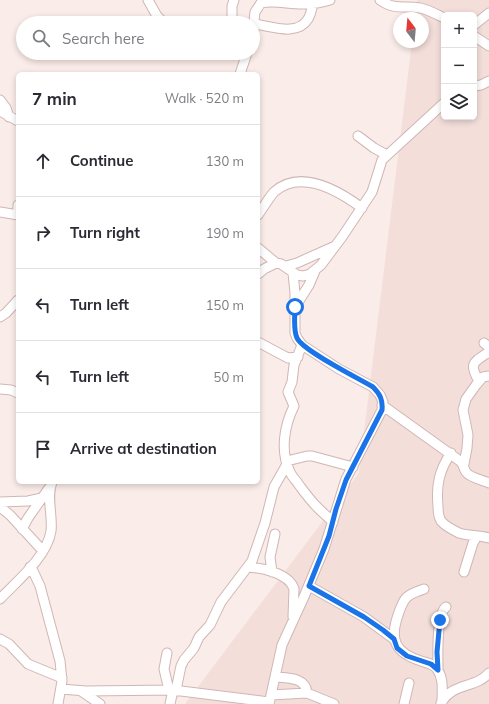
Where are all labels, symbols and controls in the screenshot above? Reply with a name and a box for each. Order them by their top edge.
north arrow [393,12,429,48]
map controls [441,12,477,120]
button: + [441,12,477,48]
search box [16,16,260,60]
icon: search [30,27,52,49]
text: Search here [62,29,144,48]
button: − [441,48,477,84]
button: layers [441,84,477,120]
text: 7 min [32,88,77,109]
text: Walk · 520 m [165,90,244,106]
icon: ahead [32,150,54,172]
text: Continue [70,151,133,170]
text: 130 m [206,153,244,169]
icon: right [32,222,54,244]
text: Turn right [70,223,140,242]
text: 190 m [206,225,244,241]
icon: left [32,294,54,316]
text: Turn left [70,295,129,314]
text: 150 m [206,297,244,313]
route start [286,298,304,316]
icon: left [32,366,54,388]
text: Turn left [70,367,129,386]
text: 50 m [214,369,244,385]
icon: arrive [32,438,54,460]
text: Arrive at destination [70,439,217,458]
route end [431,611,449,629]

